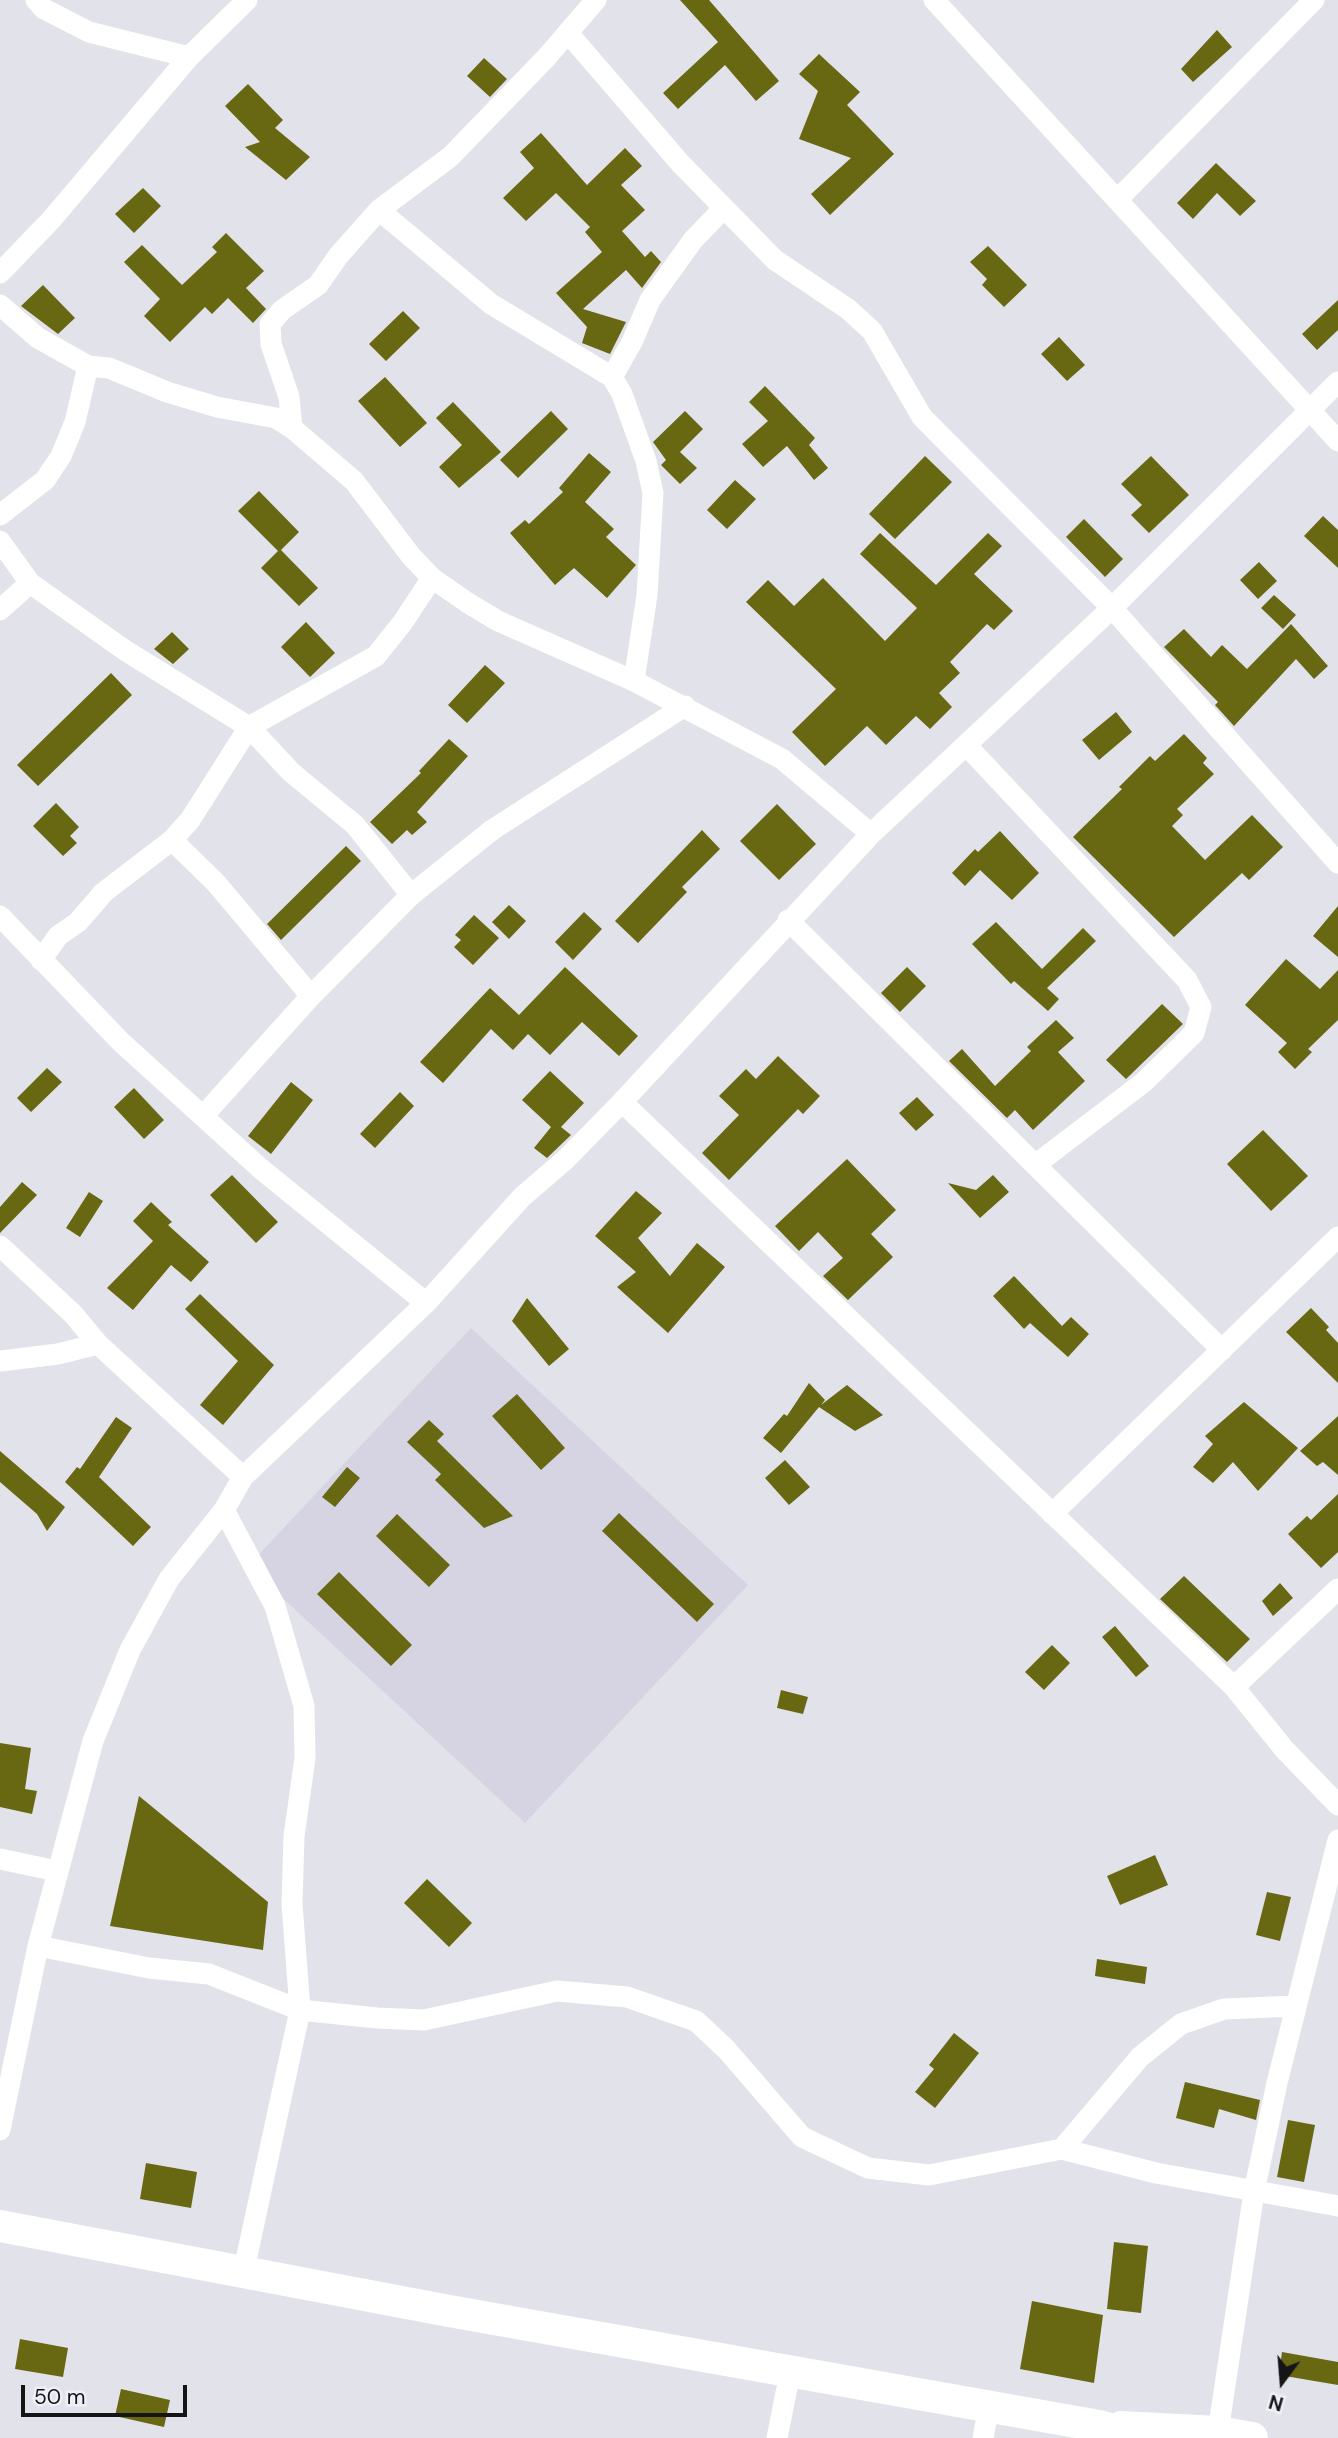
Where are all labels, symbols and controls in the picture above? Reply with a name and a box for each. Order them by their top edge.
north arrow [1247,2347,1317,2417]
scale bar [24,2372,191,2416]
text: 50 m [34,2383,85,2411]
text: N [1266,2389,1286,2417]

